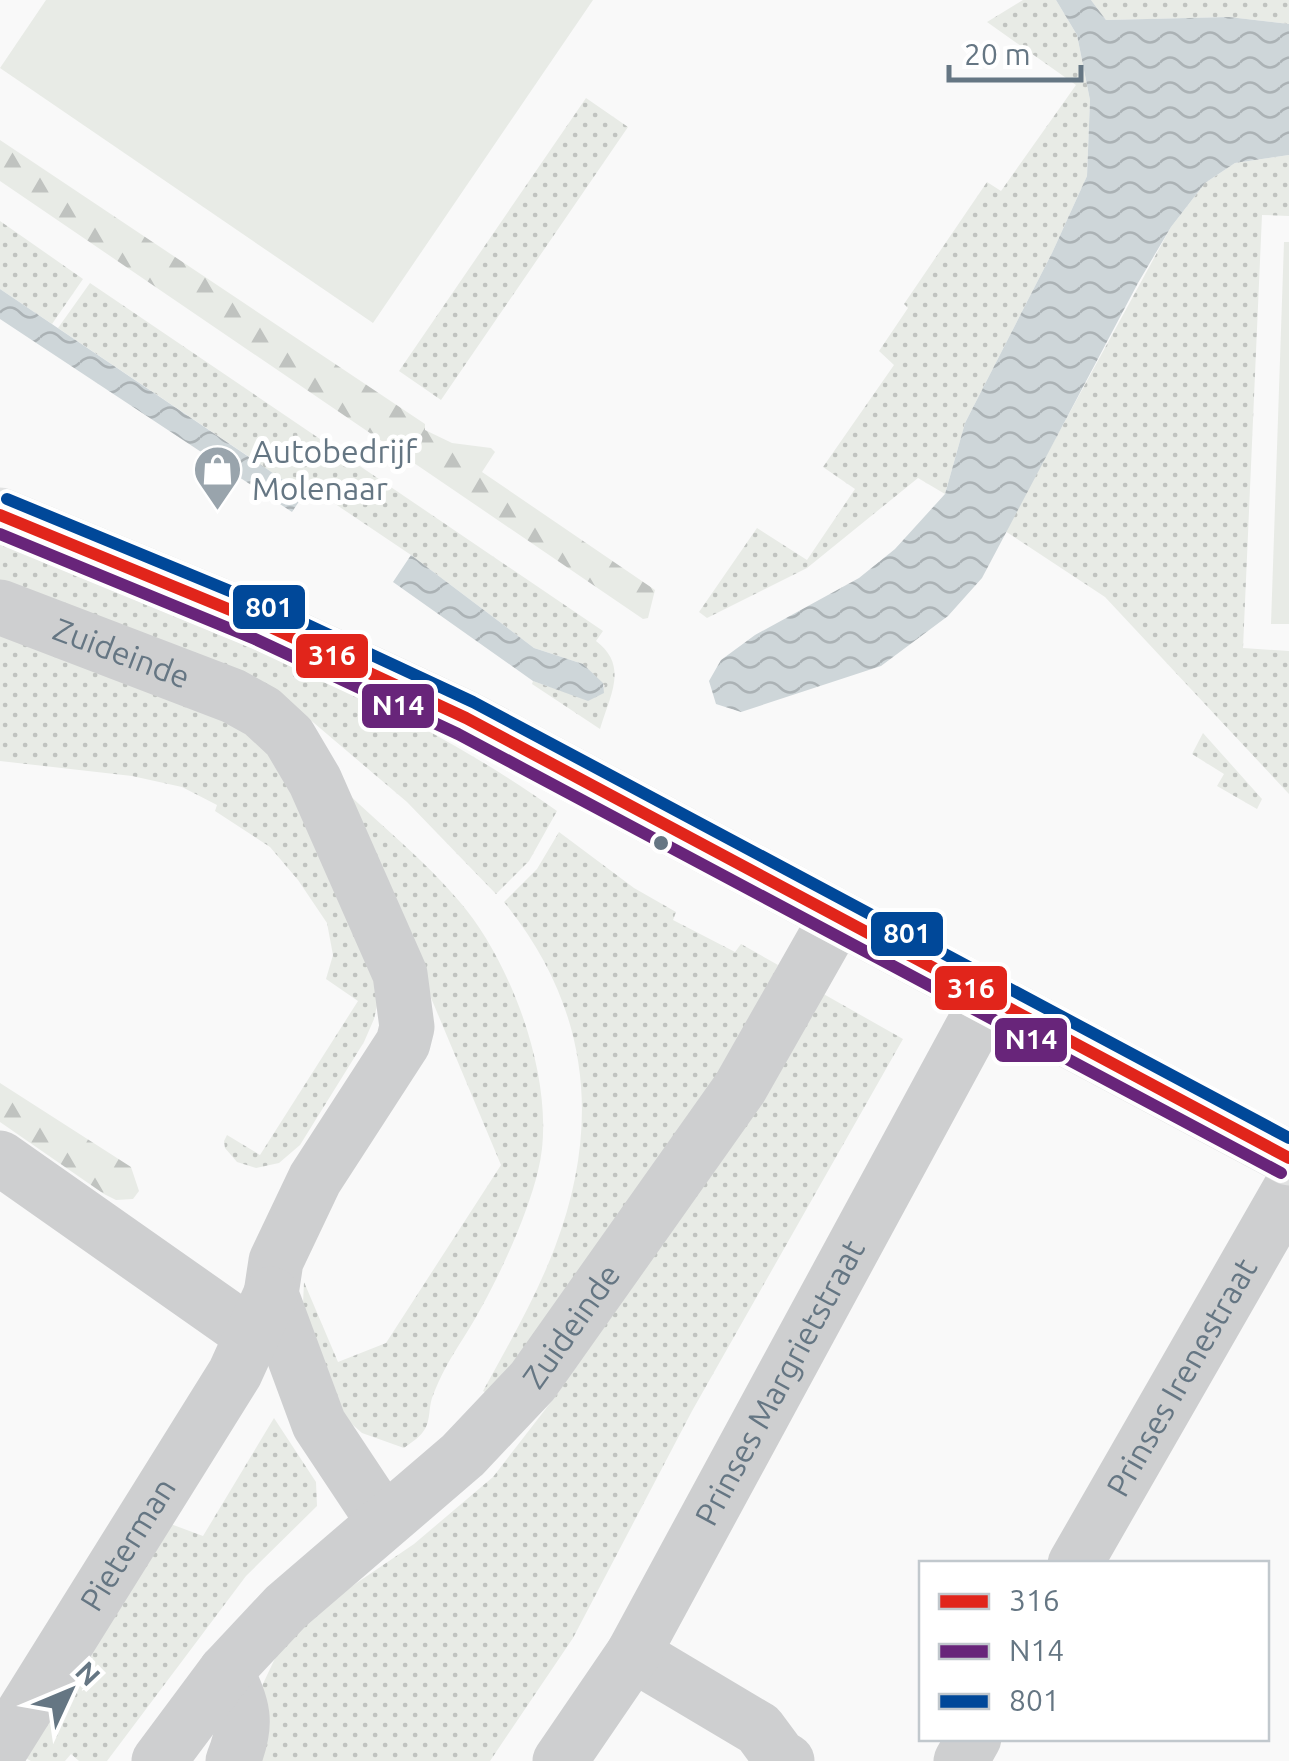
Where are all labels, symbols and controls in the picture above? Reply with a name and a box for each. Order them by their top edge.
scale bar [949,20,1082,82]
text: 20 m [964,37,1031,71]
place label: Autobedrijf Molenaar [252,433,418,506]
shop icon: Autobedrijf Molenaar [191,444,243,512]
line badge: 801 [231,583,307,631]
text: 801 [245,591,293,622]
street label: Zuideinde [49,610,195,695]
line badge: 316 [294,632,370,680]
text: 316 [308,639,356,670]
line badge: N14 [360,682,436,730]
text: N14 [372,689,424,720]
unlabelled marker [651,833,671,853]
line badge: 801 [869,910,945,958]
text: 801 [883,917,931,948]
line badge: 316 [933,964,1009,1012]
text: 316 [947,972,995,1003]
line badge: N14 [993,1016,1069,1064]
text: N14 [1005,1023,1057,1054]
street label: Prinses Margrietstraat [687,1233,871,1531]
street label: Prinses Irenestraat [1099,1251,1264,1502]
street label: Zuideinde [515,1257,627,1394]
street label: Pieterman [72,1471,182,1617]
legend [919,1561,1269,1741]
text: 316 [1009,1583,1060,1617]
text: N14 [1009,1633,1064,1667]
north arrow [20,1641,120,1741]
text: N [70,1655,107,1692]
text: 801 [1009,1683,1060,1717]

